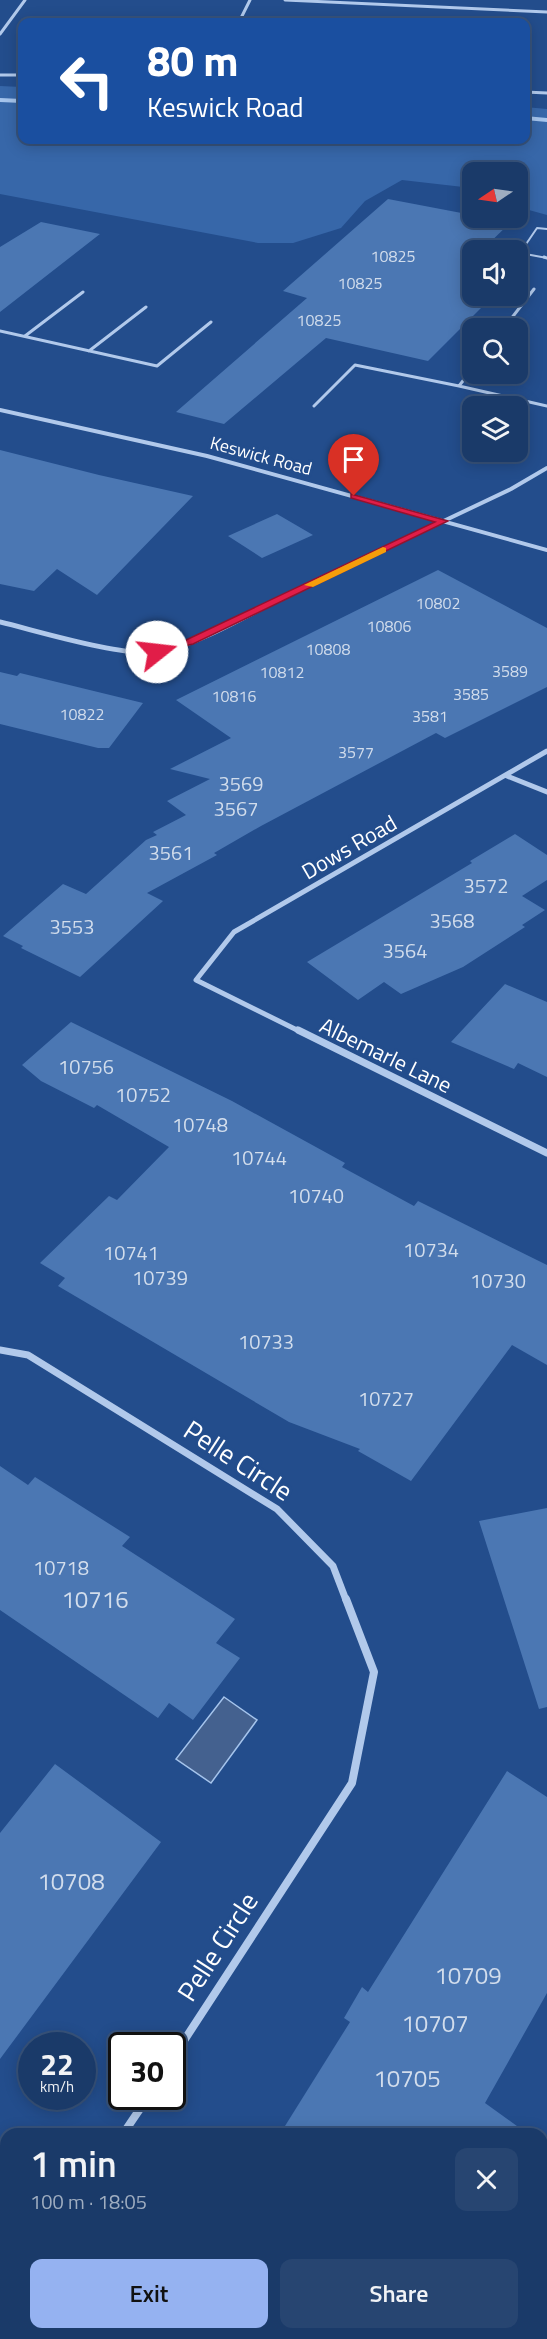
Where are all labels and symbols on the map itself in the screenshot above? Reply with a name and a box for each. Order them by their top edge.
north arrow [462,162,528,228]
house number: 10825 [371,244,415,268]
house number: 10825 [338,271,382,295]
house number: 10825 [297,308,341,332]
street label: Keswick Road [207,429,315,482]
pin [328,434,379,496]
house number: 10802 [416,591,460,615]
house number: 10806 [367,614,411,638]
position arrow [125,620,189,684]
house number: 10808 [306,637,350,661]
house number: 3589 [492,659,528,683]
house number: 10812 [260,660,304,684]
house number: 3585 [453,682,489,706]
house number: 10816 [212,684,256,708]
house number: 10822 [60,702,104,726]
house number: 3581 [412,704,448,728]
house number: 3577 [338,740,374,764]
house number: 3569 [219,768,263,799]
house number: 3567 [214,793,258,824]
street label: Dows Road [295,806,403,888]
house number: 3561 [149,837,193,868]
house number: 3572 [464,870,508,901]
house number: 3568 [430,905,474,936]
house number: 3553 [50,911,94,942]
house number: 3564 [383,935,427,966]
street label: Albemarle Lane [314,1008,458,1102]
house number: 10756 [58,1051,114,1082]
house number: 10752 [115,1079,171,1110]
house number: 10748 [172,1109,228,1140]
house number: 10744 [231,1142,287,1173]
house number: 10740 [288,1180,344,1211]
house number: 10734 [403,1234,459,1265]
house number: 10741 [103,1237,159,1268]
house number: 10739 [132,1262,188,1293]
house number: 10730 [470,1265,526,1296]
house number: 10733 [238,1326,294,1357]
house number: 10727 [358,1383,414,1414]
street label: Pelle Circle [176,1409,302,1510]
house number: 10718 [33,1552,89,1583]
house number: 10716 [61,1581,129,1617]
house number: 10708 [37,1863,105,1899]
street label: Pelle Circle [166,1883,267,2009]
house number: 10709 [434,1957,502,1993]
house number: 10707 [401,2005,469,2041]
speed limit sign: 30 [108,2032,186,2110]
house number: 10705 [373,2060,441,2096]

